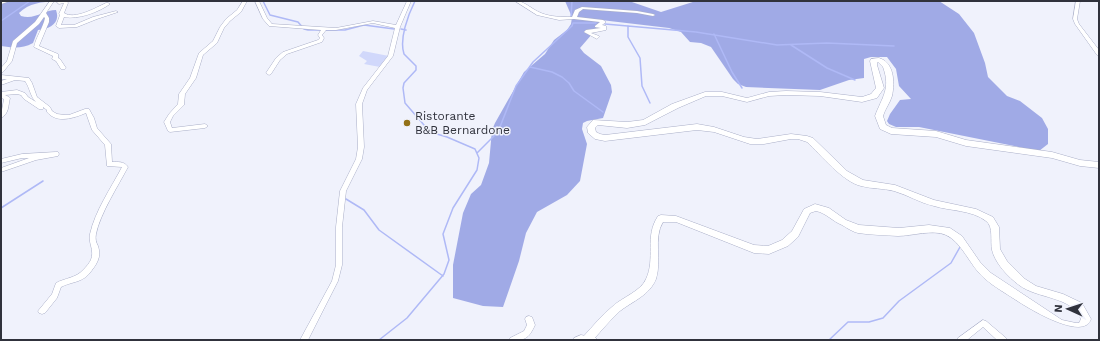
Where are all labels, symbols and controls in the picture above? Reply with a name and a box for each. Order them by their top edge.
place label: Ristorante B&B Bernardone [415,109,510,137]
marker: Ristorante B&B Bernardone [402,118,412,128]
north arrow [1048,289,1088,329]
text: N [1052,304,1065,313]

